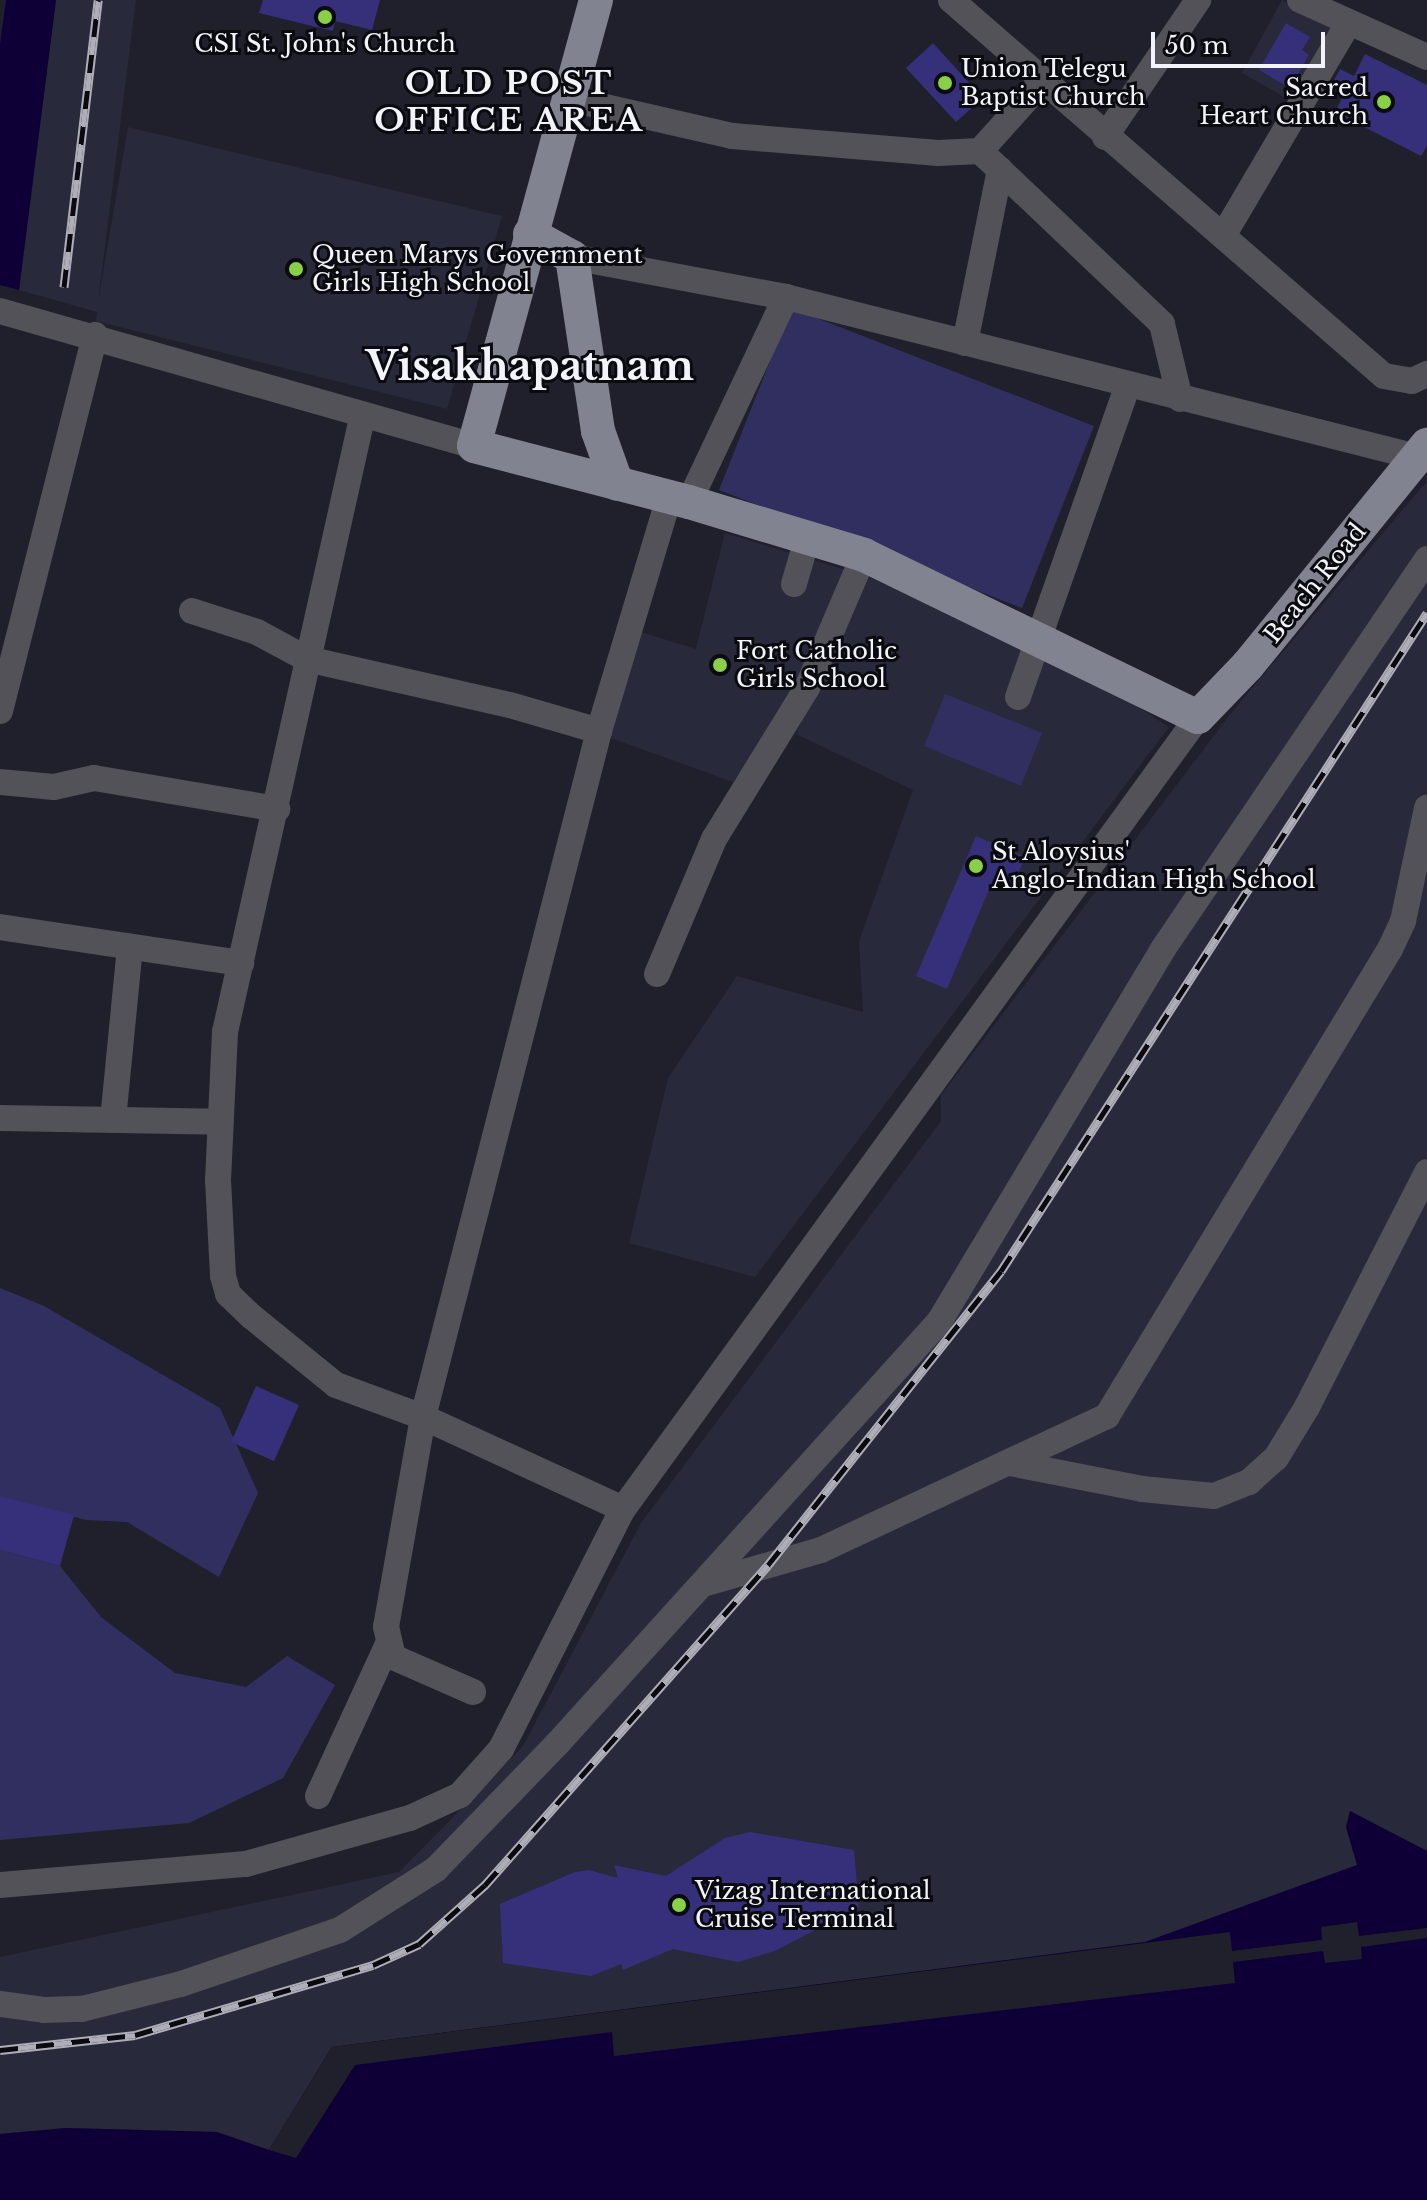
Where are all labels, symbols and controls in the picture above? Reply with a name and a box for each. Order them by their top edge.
marker: CSI St. John's Church [316,8,334,26]
scale bar [1155,16,1329,66]
place label: CSI St. John's Church [194,30,456,58]
text: 50 m [1165,31,1228,60]
place label: Union Telegu Baptist Church [961,55,1146,111]
district label: OLD POST OFFICE AREA [374,65,644,140]
marker: Union Telegu Baptist Church [936,74,954,92]
place label: Sacred Heart Church [1200,74,1368,130]
marker: Sacred Heart Church [1375,93,1393,111]
place label: Queen Marys Government Girls High School [312,241,642,297]
marker: Queen Marys Government Girls High School [287,260,305,278]
district label: Visakhapatnam [366,342,694,390]
street label: Beach Road [1258,517,1372,649]
place label: Fort Catholic Girls School [736,637,897,693]
marker: Fort Catholic Girls School [711,656,729,674]
place label: St Aloysius' Anglo-Indian High School [992,838,1316,894]
marker: St Aloysius' Anglo-Indian High School [967,857,985,875]
place label: Vizag International Cruise Terminal [695,1877,931,1933]
marker: Vizag International Cruise Terminal [670,1896,688,1914]

